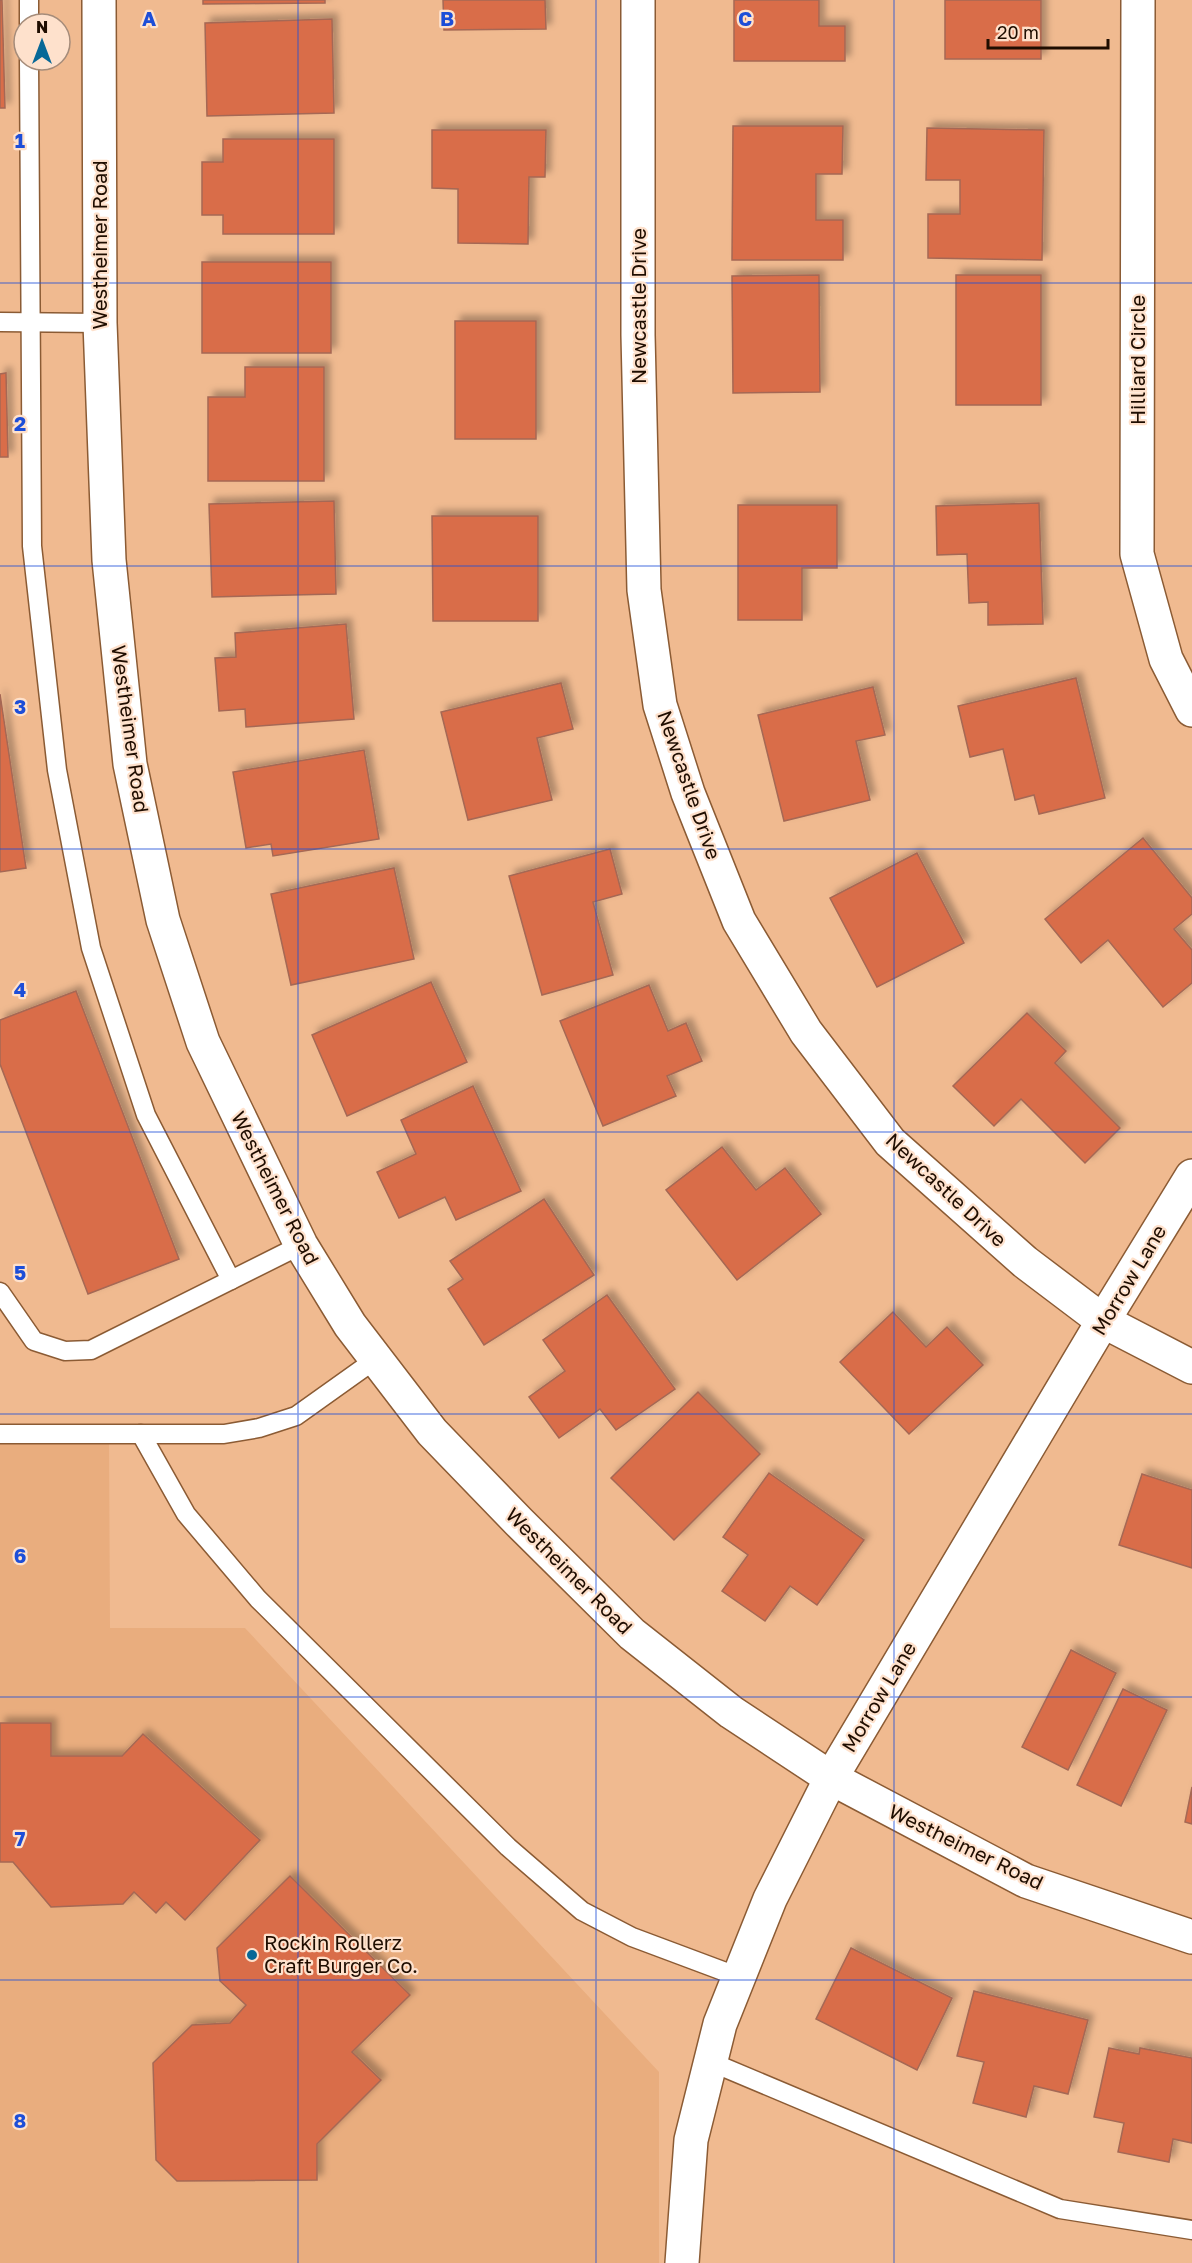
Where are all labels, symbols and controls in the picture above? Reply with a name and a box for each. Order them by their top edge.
text: A [142,6,156,30]
text: B [440,6,454,30]
text: C [738,6,752,30]
north arrow [12,12,72,72]
scale bar [988,12,1108,50]
text: N [36,17,48,37]
text: 20 m [997,21,1039,43]
text: 1 [15,128,25,152]
street label: Westheimer Road [87,161,111,329]
street label: Newcastle Drive [626,228,650,384]
street label: Hilliard Circle [1125,295,1149,425]
text: 2 [14,411,26,435]
street label: Westheimer Road [107,644,155,814]
text: 3 [14,694,26,718]
street label: Newcastle Drive [653,707,727,862]
text: 4 [14,977,26,1001]
street label: Westheimer Road [227,1107,325,1268]
street label: Newcastle Drive [882,1127,1012,1251]
street label: Morrow Lane [1086,1220,1170,1339]
text: 5 [14,1260,26,1284]
street label: Westheimer Road [501,1502,638,1639]
text: 6 [14,1543,26,1567]
street label: Morrow Lane [836,1637,920,1756]
street label: Westheimer Road [885,1798,1048,1894]
text: 7 [15,1826,26,1850]
place label: Rockin Rollerz Craft Burger Co. [264,1930,418,1977]
marker: Rockin Rollerz Craft Burger Co. [245,1948,259,1962]
text: 8 [14,2108,26,2132]

